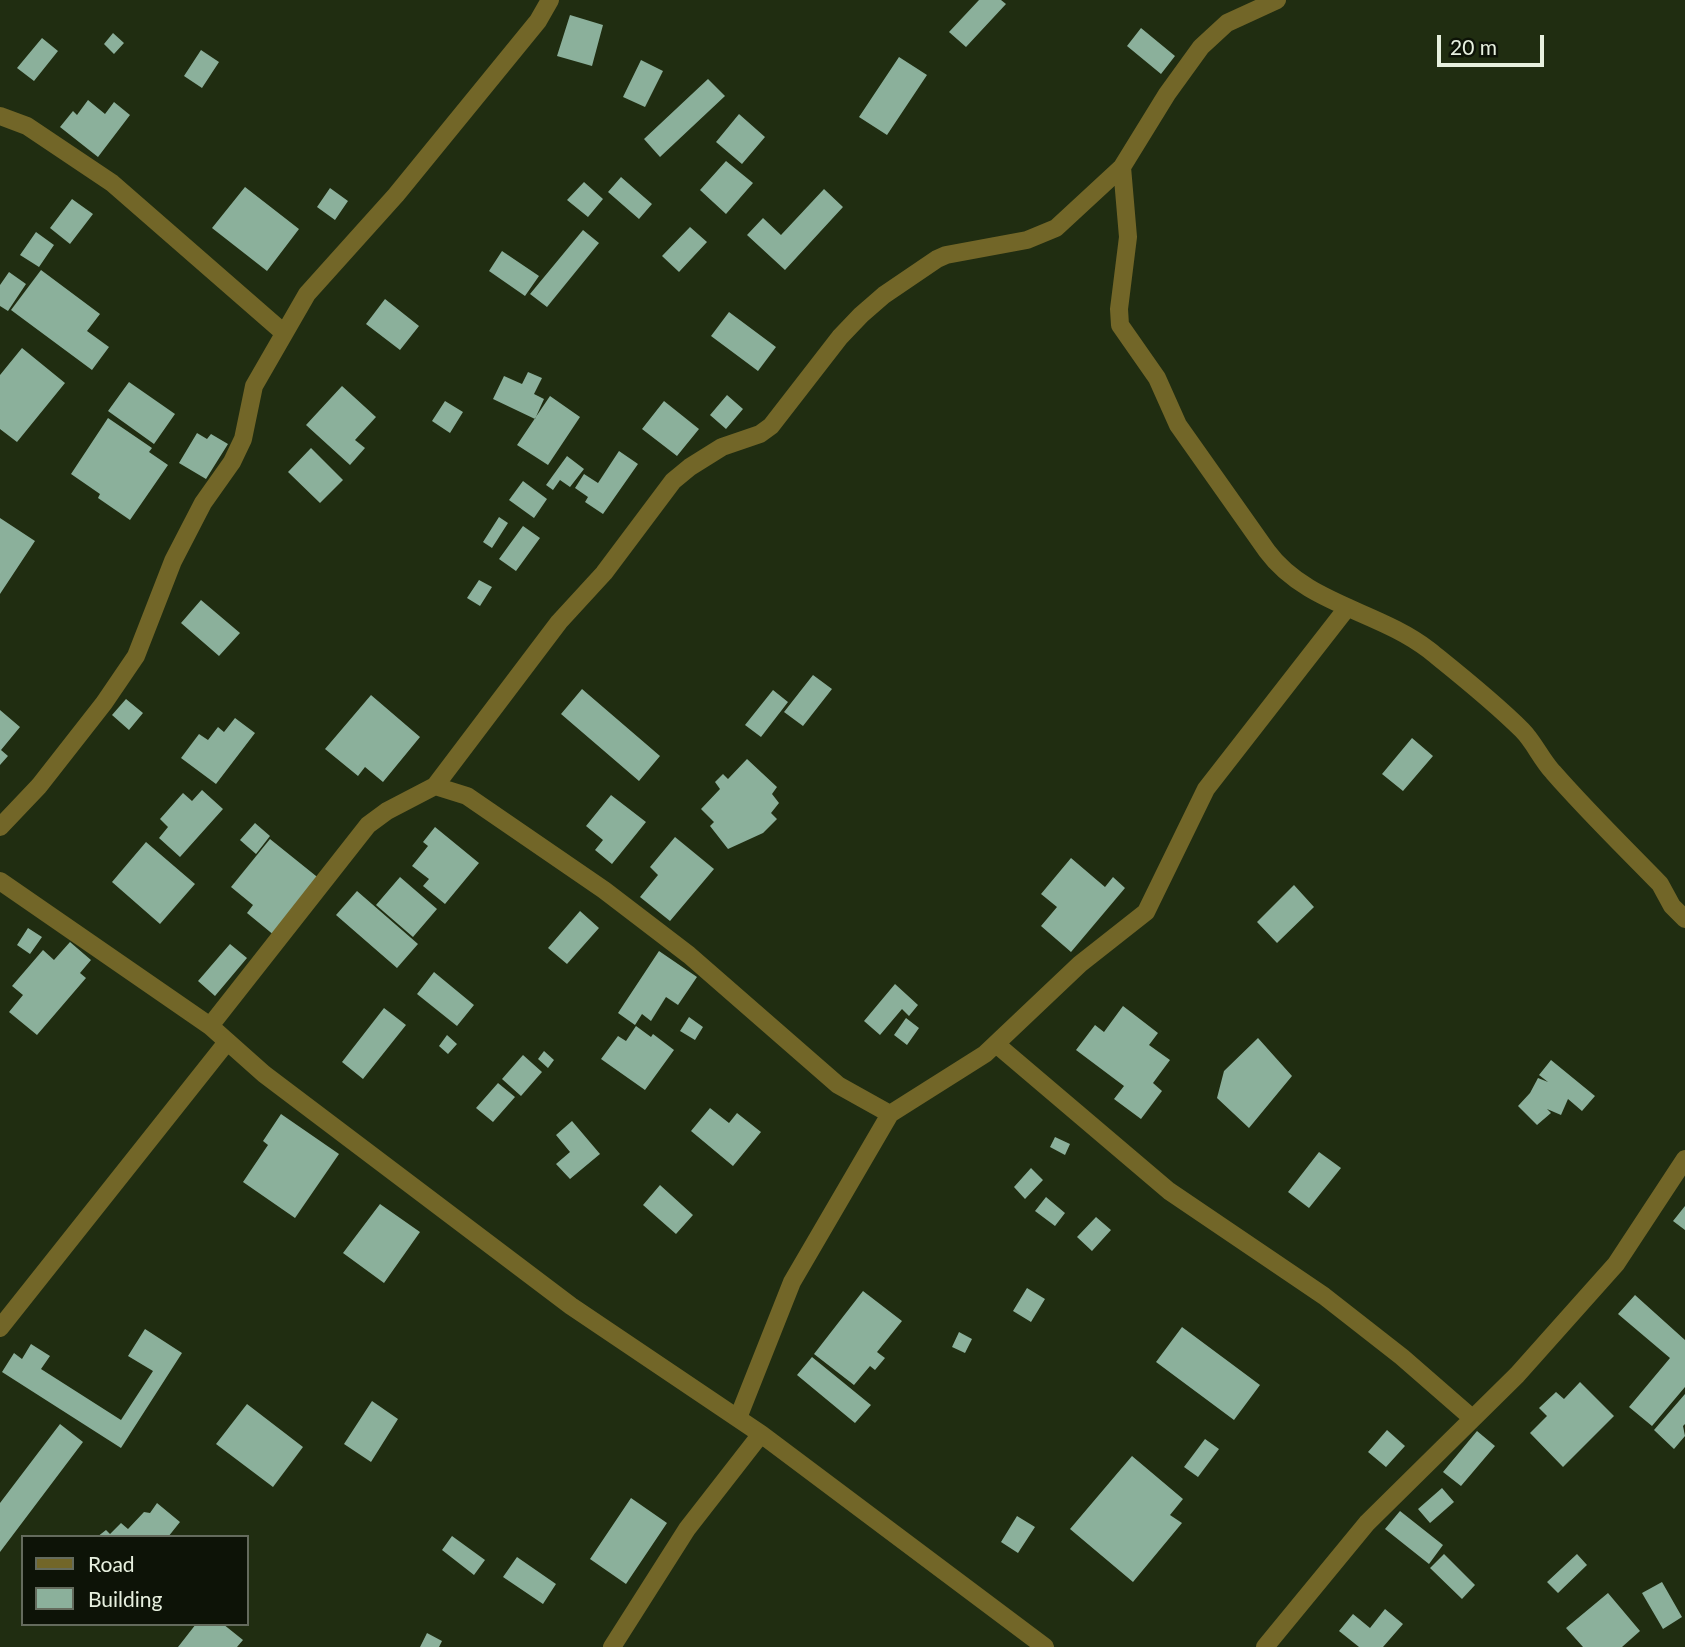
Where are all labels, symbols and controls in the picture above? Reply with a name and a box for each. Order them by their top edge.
scale bar [1440,21,1547,65]
text: 20 m [1450,34,1497,59]
legend [21,1535,248,1626]
text: Road [88,1551,135,1576]
text: Building [88,1586,163,1611]

